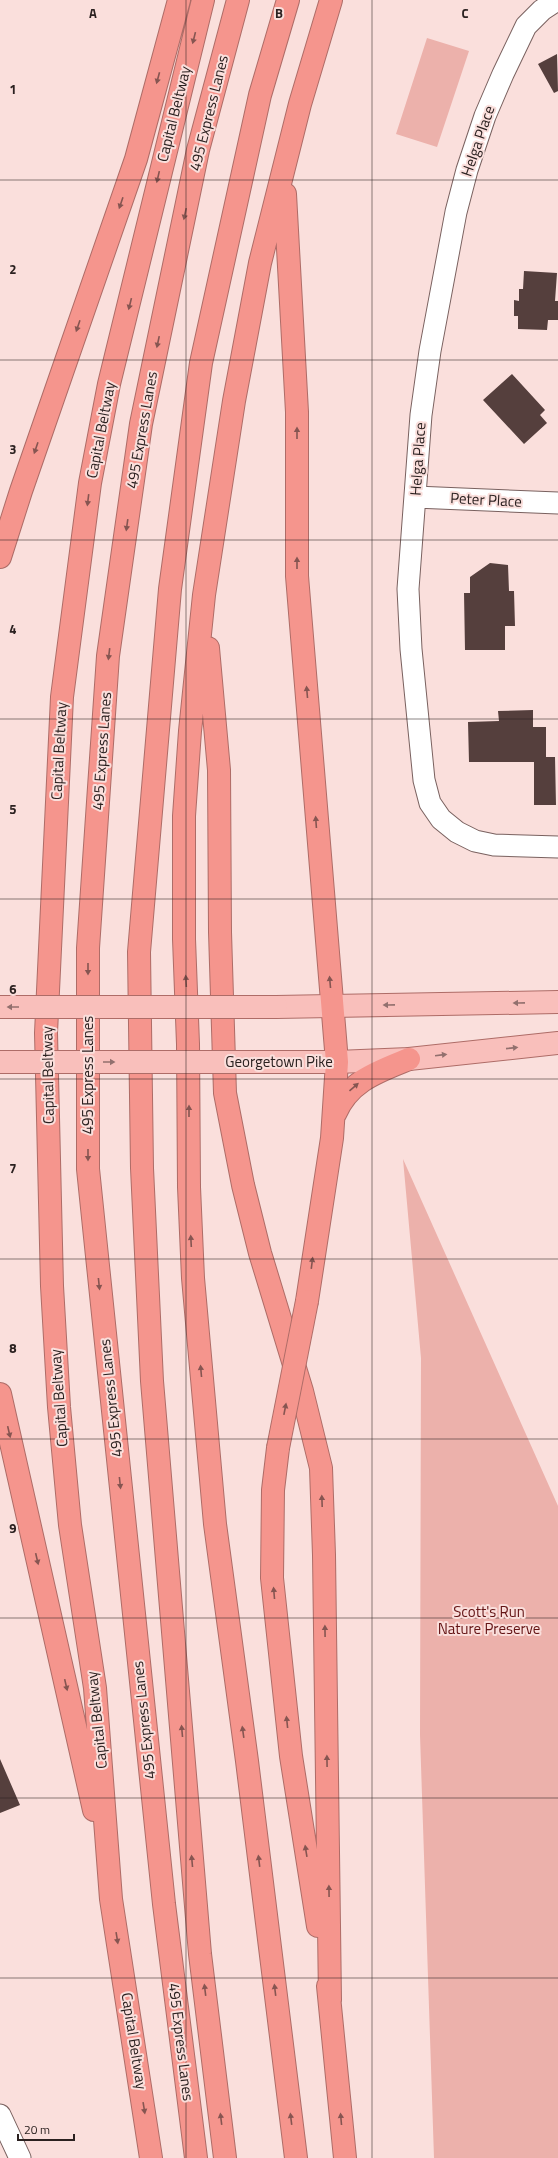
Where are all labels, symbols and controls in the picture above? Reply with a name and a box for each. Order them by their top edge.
text: A [89,3,97,23]
text: B [275,3,283,23]
text: C [461,3,469,23]
one-way arrow [190,32,196,44]
street label: 495 Express Lanes [183,53,234,173]
street label: Capital Beltway [151,64,197,164]
one-way arrow [155,72,161,84]
text: 1 [9,79,17,99]
street label: Helga Place [455,102,500,179]
one-way arrow [155,171,161,184]
one-way arrow [118,197,124,209]
one-way arrow [181,208,187,221]
text: 2 [9,259,17,279]
one-way arrow [126,298,132,310]
one-way arrow [75,320,81,332]
one-way arrow [155,336,161,348]
street label: 495 Express Lanes [120,369,163,490]
street label: Capital Beltway [80,380,121,480]
street label: Helga Place [403,421,432,496]
one-way arrow [294,426,300,439]
text: 3 [9,439,17,459]
one-way arrow [32,443,38,455]
street label: Peter Place [450,486,522,513]
one-way arrow [85,494,91,506]
one-way arrow [124,519,130,531]
one-way arrow [294,556,300,569]
text: 4 [9,619,17,639]
one-way arrow [106,648,112,660]
one-way arrow [303,686,310,698]
street label: 495 Express Lanes [86,691,117,811]
street label: Capital Beltway [44,701,73,801]
text: 5 [9,799,17,819]
one-way arrow [313,816,320,828]
one-way arrow [85,963,91,976]
one-way arrow [182,975,189,987]
one-way arrow [326,976,333,988]
text: 6 [9,979,17,999]
one-way arrow [512,1000,525,1006]
one-way arrow [382,1002,395,1008]
one-way arrow [6,1004,19,1010]
street label: 495 Express Lanes [76,1016,99,1134]
street label: Capital Beltway [35,1026,60,1124]
one-way arrow [506,1044,518,1051]
street label: Georgetown Pike [225,1050,333,1073]
one-way arrow [435,1052,447,1059]
one-way arrow [103,1059,116,1065]
one-way arrow [349,1082,359,1091]
one-way arrow [186,1104,192,1117]
one-way arrow [85,1149,91,1162]
text: 7 [9,1158,17,1178]
one-way arrow [188,1235,195,1247]
one-way arrow [309,1257,315,1269]
one-way arrow [96,1278,103,1290]
text: 8 [9,1338,17,1358]
street label: 495 Express Lanes [93,1338,128,1458]
street label: Capital Beltway [44,1348,73,1448]
one-way arrow [198,1365,205,1377]
one-way arrow [283,1403,289,1415]
one-way arrow [6,1426,12,1438]
one-way arrow [116,1477,123,1489]
one-way arrow [319,1494,325,1507]
text: 9 [9,1518,17,1538]
one-way arrow [35,1552,41,1565]
one-way arrow [270,1587,277,1599]
park label: Scott's Run Nature Preserve [438,1600,540,1640]
one-way arrow [322,1624,328,1637]
street label: 495 Express Lanes [126,1660,161,1780]
street label: Capital Beltway [80,1670,113,1770]
one-way arrow [63,1679,69,1692]
one-way arrow [284,1716,290,1728]
one-way arrow [178,1725,185,1737]
one-way arrow [240,1726,246,1738]
one-way arrow [324,1754,330,1767]
one-way arrow [303,1845,309,1857]
one-way arrow [189,1855,196,1867]
one-way arrow [256,1855,262,1867]
one-way arrow [326,1884,332,1897]
one-way arrow [114,1932,120,1944]
street label: 495 Express Lanes [163,1982,200,2102]
one-way arrow [202,1984,208,1996]
one-way arrow [272,1984,278,1996]
street label: Capital Beltway [115,1991,154,2091]
one-way arrow [142,2101,148,2114]
one-way arrow [217,2113,224,2125]
one-way arrow [288,2113,294,2125]
one-way arrow [338,2113,345,2125]
scale bar [18,2116,74,2142]
text: 20 m [24,2120,50,2139]

